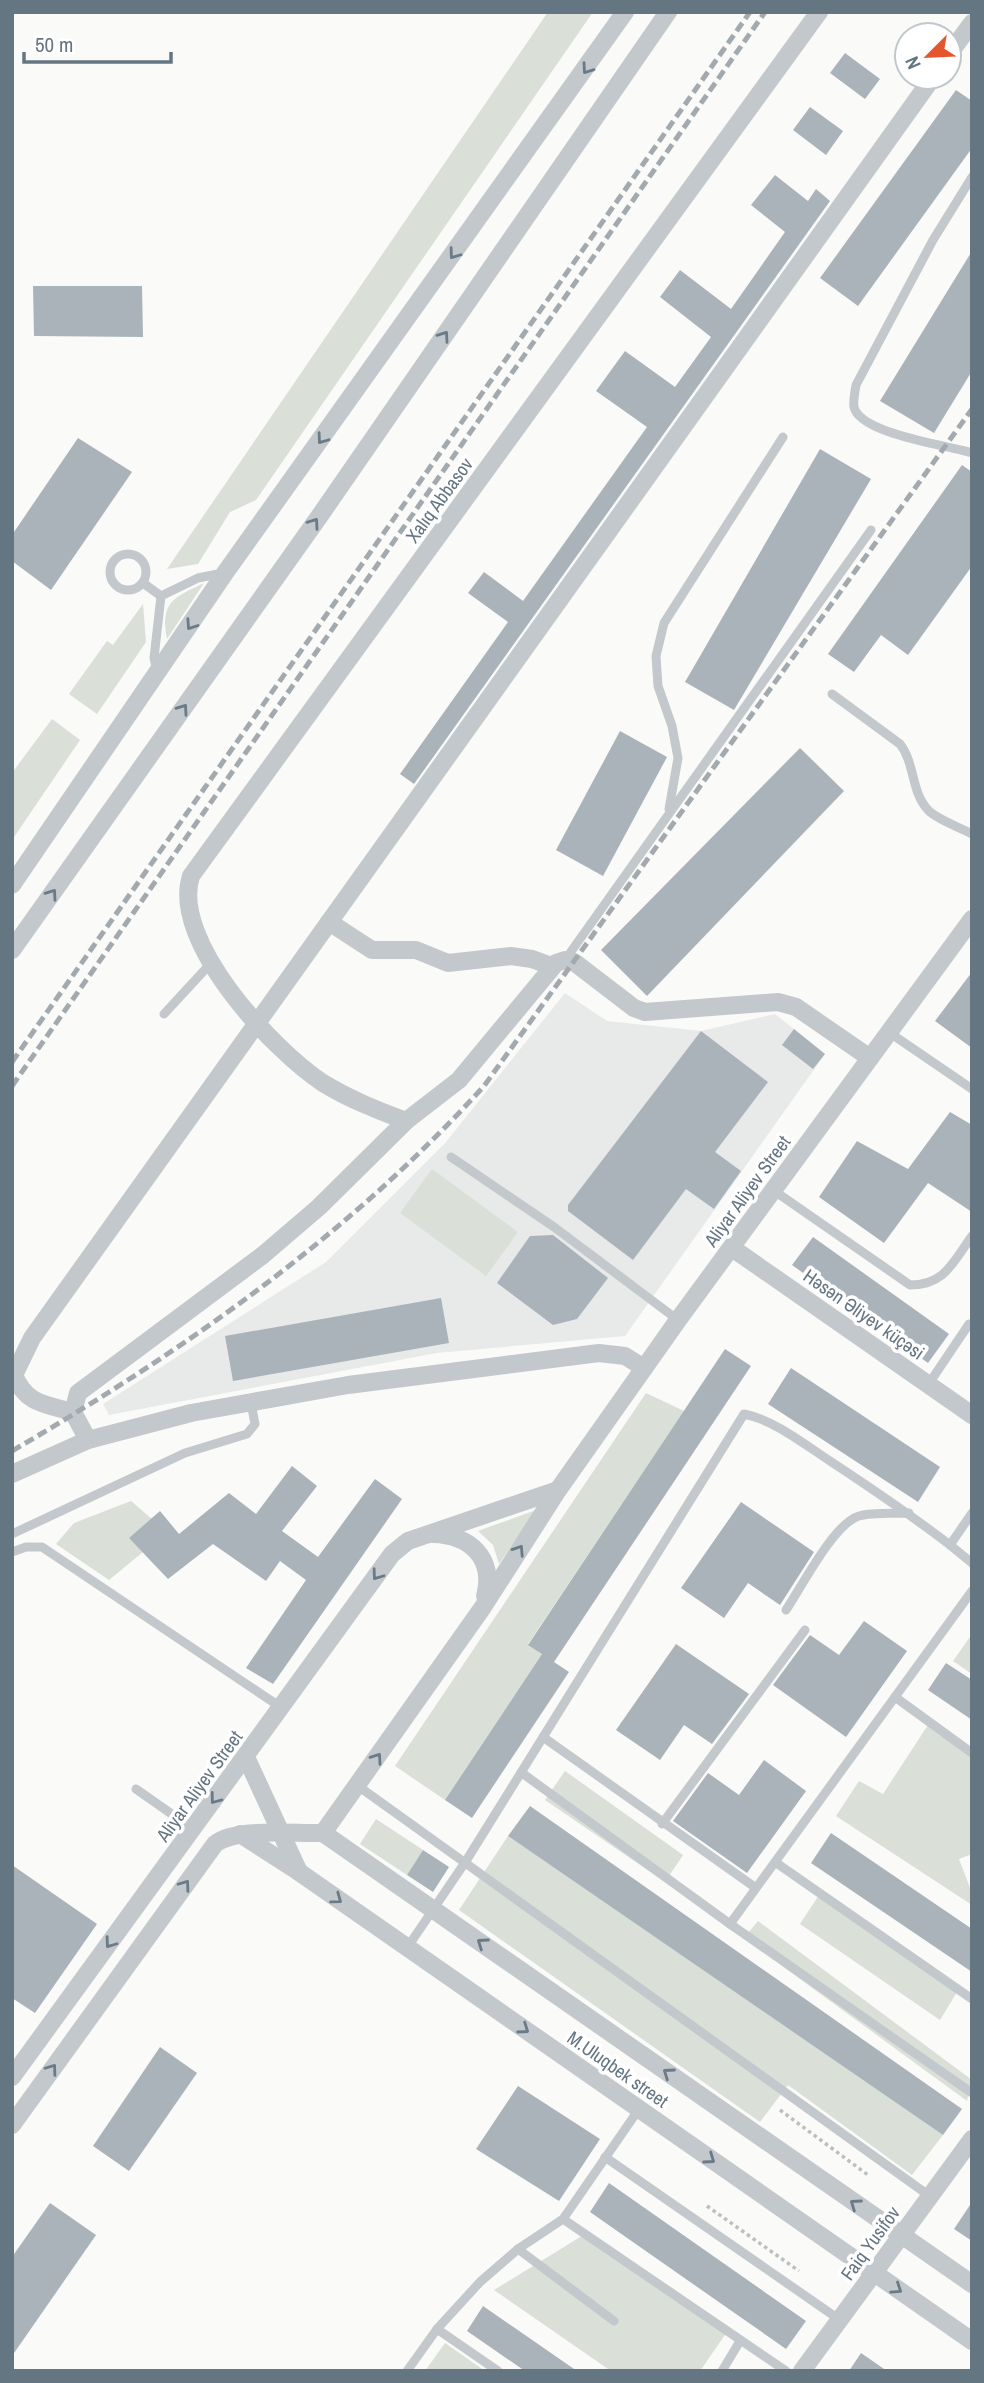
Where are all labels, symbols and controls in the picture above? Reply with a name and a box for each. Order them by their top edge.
scale bar [24,21,172,65]
north arrow [893,21,963,91]
text: 50 m [35,30,73,59]
text: N [898,52,927,73]
one-way arrow [583,61,595,74]
one-way arrow [450,246,462,259]
one-way arrow [436,331,448,344]
one-way arrow [317,431,330,444]
street label: Xalıq Abbasov [399,452,479,548]
one-way arrow [306,518,318,531]
one-way arrow [187,617,199,630]
one-way arrow [175,704,187,717]
one-way arrow [44,889,56,902]
street label: Aliyar Aliyev Street [697,1130,797,1253]
street label: Həsən Əliyev küçəsi [798,1263,930,1365]
one-way arrow [511,1545,524,1558]
one-way arrow [373,1567,386,1580]
street label: Aliyar Aliyev Street [149,1725,249,1848]
one-way arrow [369,1753,381,1766]
one-way arrow [211,1791,224,1804]
one-way arrow [177,1880,190,1893]
one-way arrow [329,1891,342,1903]
one-way arrow [106,1935,118,1948]
one-way arrow [477,1939,490,1951]
one-way arrow [516,2021,529,2033]
street label: M.Uluqbek street [562,2025,674,2114]
one-way arrow [44,2064,56,2077]
one-way arrow [663,2069,676,2081]
one-way arrow [702,2151,715,2163]
one-way arrow [850,2200,863,2212]
street label: Faiq Yusifov [834,2201,906,2285]
one-way arrow [889,2281,902,2293]

